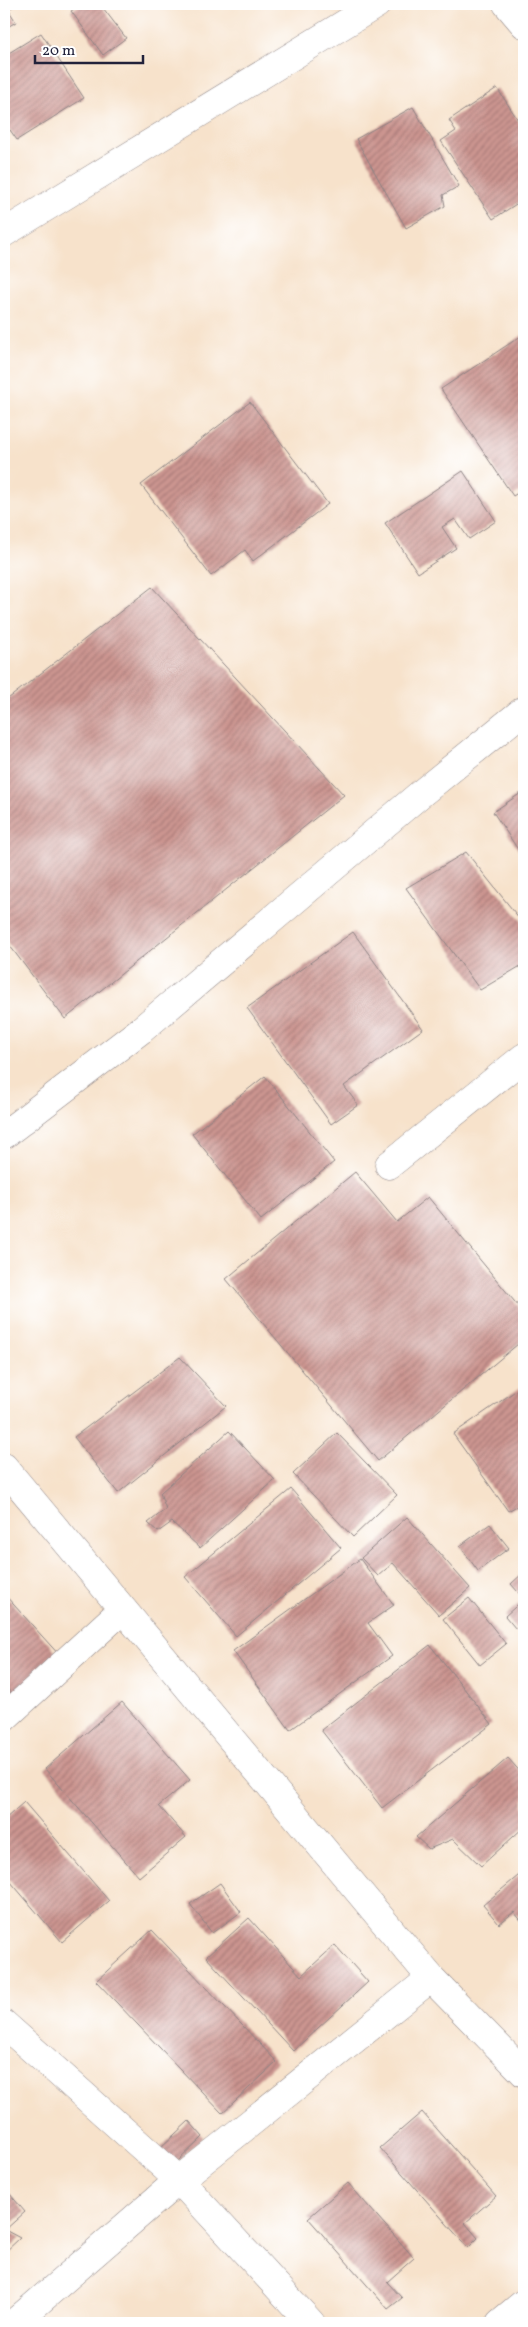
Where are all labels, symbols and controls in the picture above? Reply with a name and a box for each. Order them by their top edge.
scale bar [35,32,142,64]
text: 20 m [42,41,75,62]

